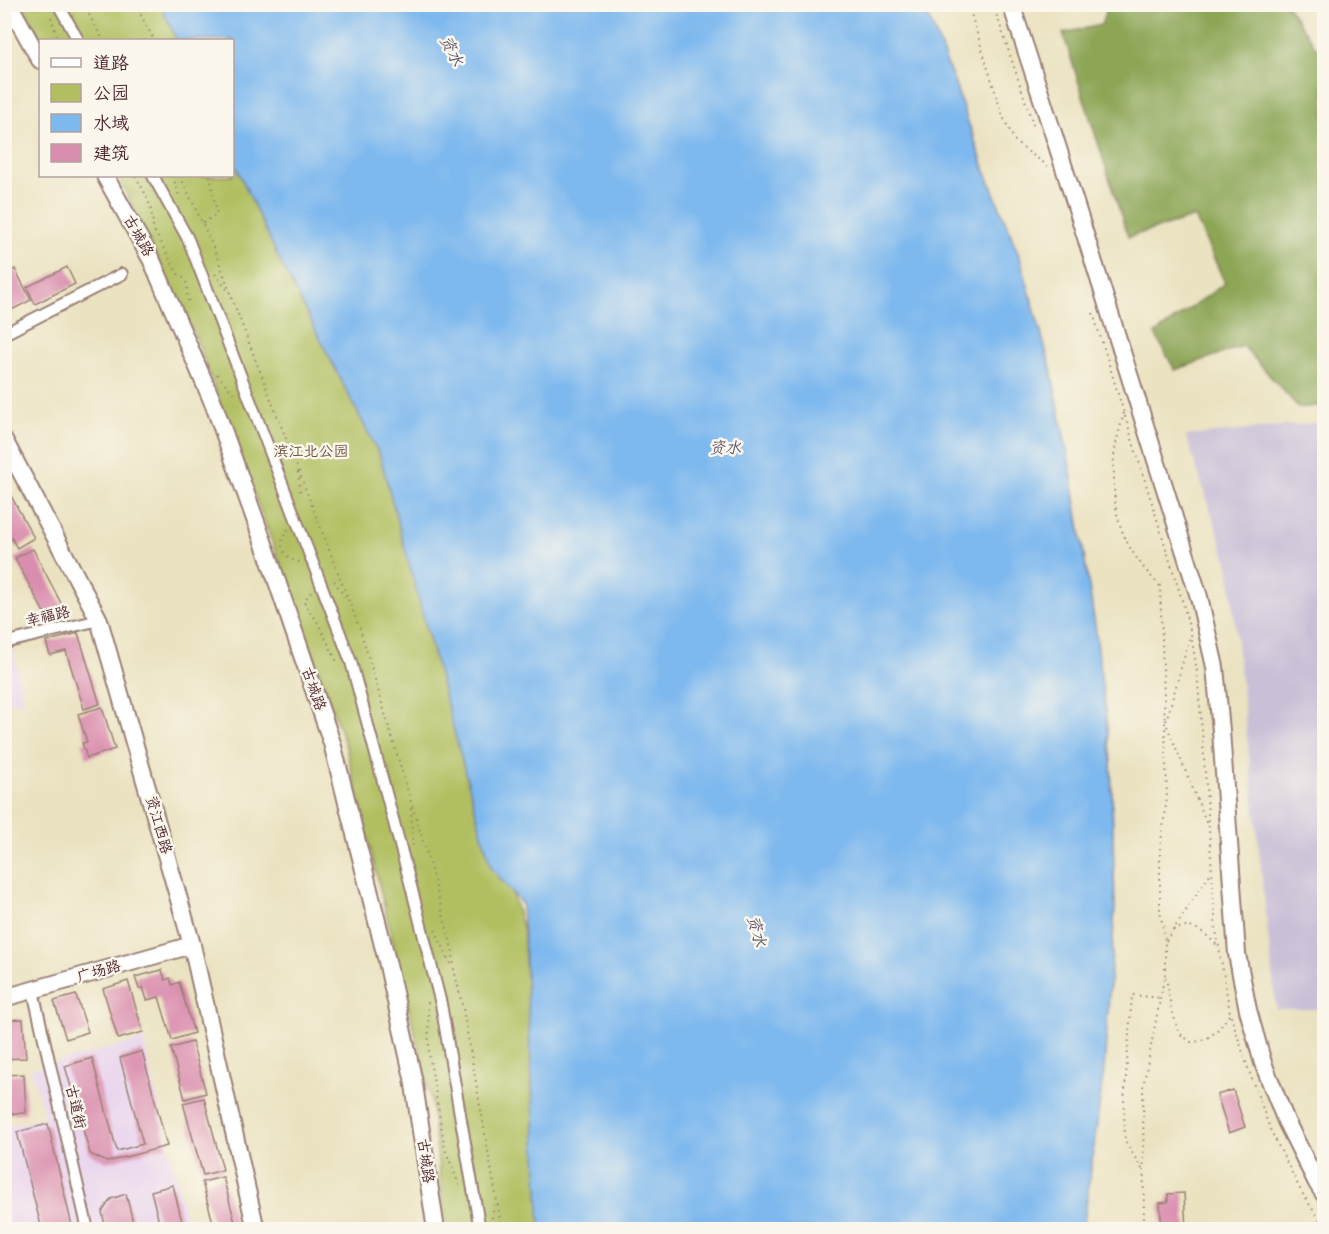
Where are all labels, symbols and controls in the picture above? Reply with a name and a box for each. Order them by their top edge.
water label: 资水 [433,31,470,72]
legend [39,39,234,177]
text: 道路 [93,50,129,79]
text: 公园 [93,80,129,109]
text: 水域 [93,110,129,139]
text: 建筑 [93,140,129,169]
street label: 古城路 [117,210,159,262]
water label: 资水 [709,436,742,461]
park label: 滨江北公园 [273,440,349,464]
street label: 幸福路 [23,600,73,634]
street label: 古城路 [294,664,332,714]
street label: 资江西路 [138,793,178,857]
water label: 资水 [740,912,772,951]
street label: 广场路 [74,954,124,990]
street label: 古道街 [58,1082,92,1132]
street label: 古城路 [410,1137,440,1185]

